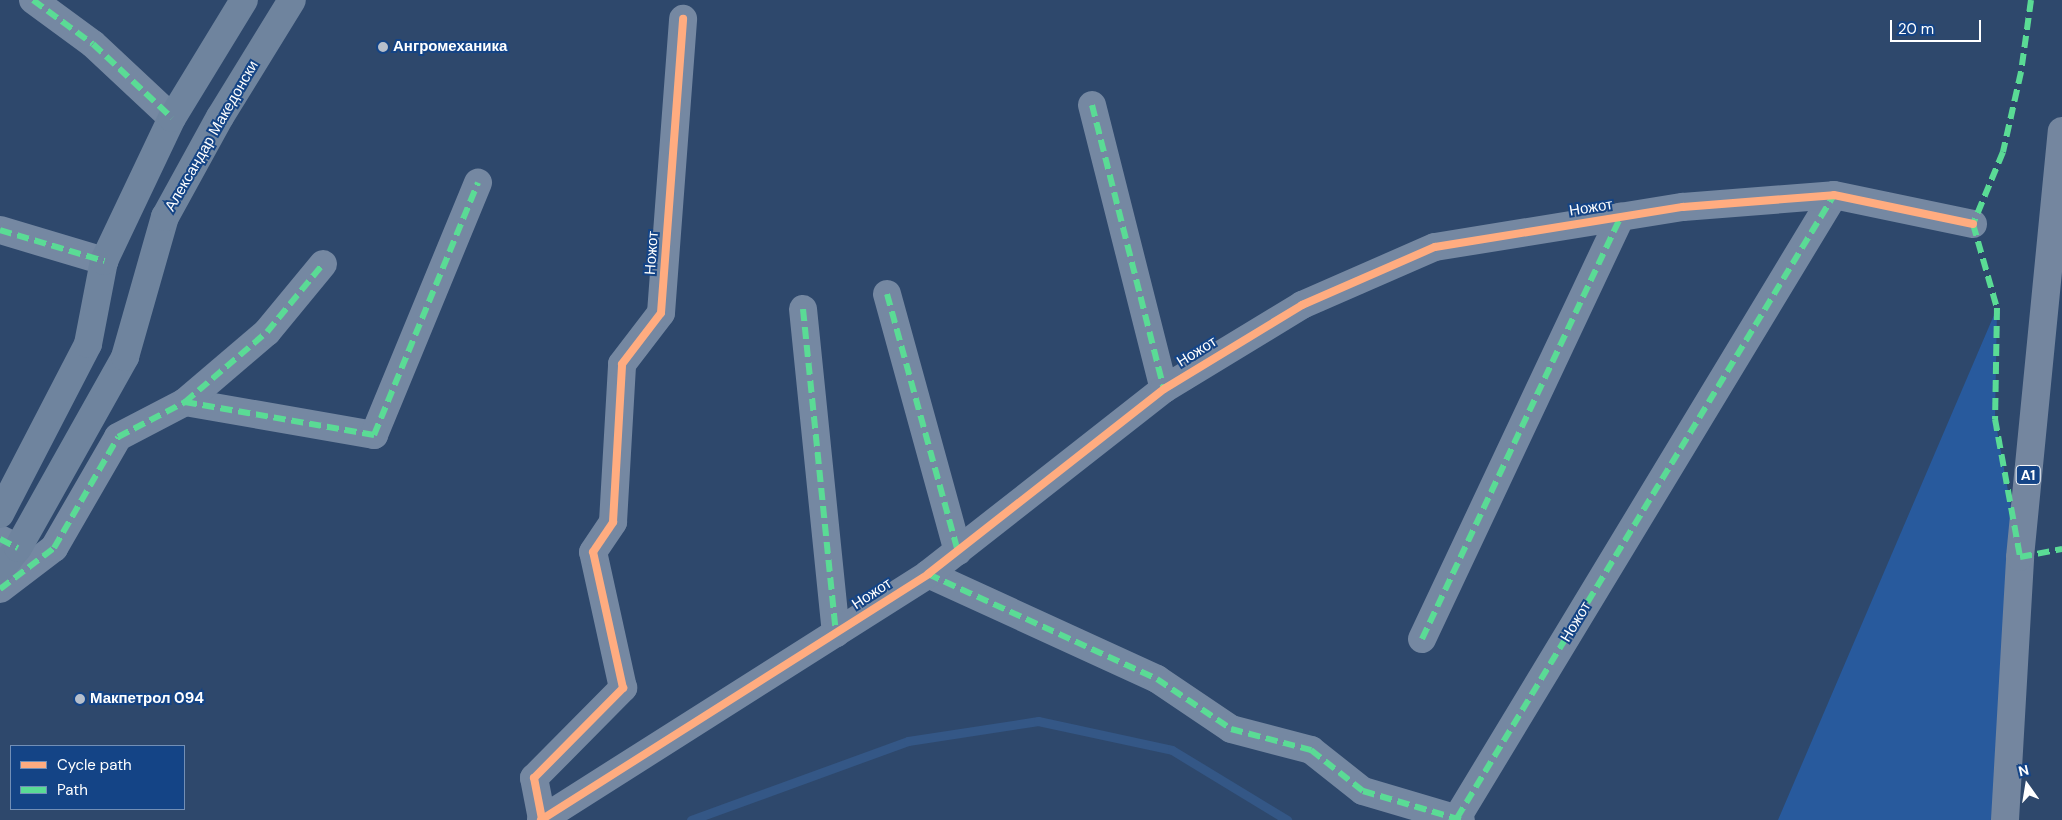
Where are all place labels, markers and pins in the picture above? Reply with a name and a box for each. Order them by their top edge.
place label: Ангромеханика [393,38,507,56]
marker: Ангромеханика [377,41,389,53]
place label: Макпетрол 094 [90,690,204,708]
marker: Макпетрол 094 [74,693,86,705]

